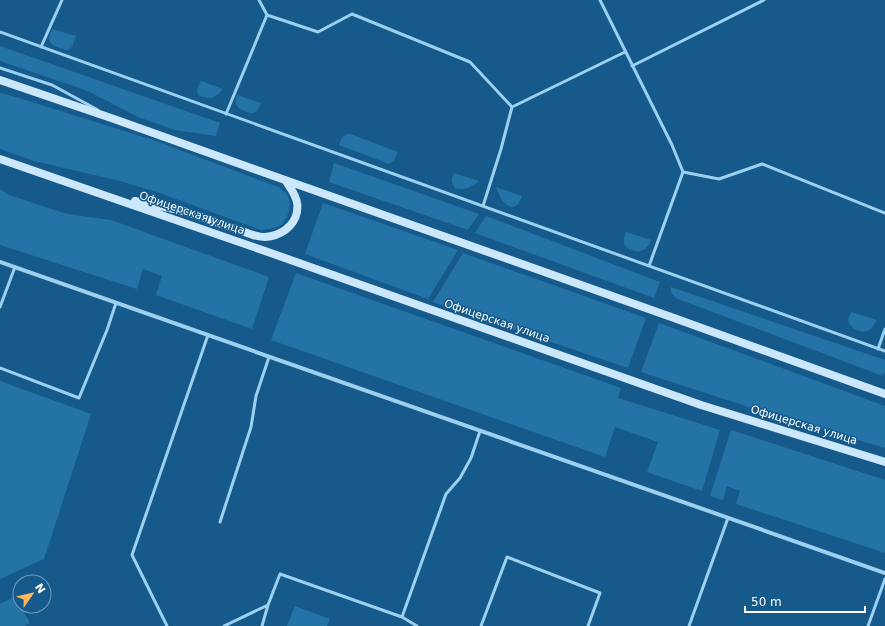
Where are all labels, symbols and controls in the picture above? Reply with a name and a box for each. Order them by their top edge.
street label: Офицерская улица [137,189,247,237]
street label: Офицерская улица [442,297,552,345]
street label: Офицерская улица [749,403,859,447]
north arrow [12,574,52,614]
text: N [32,581,48,596]
scale bar [745,588,865,614]
text: 50 m [751,595,782,609]

